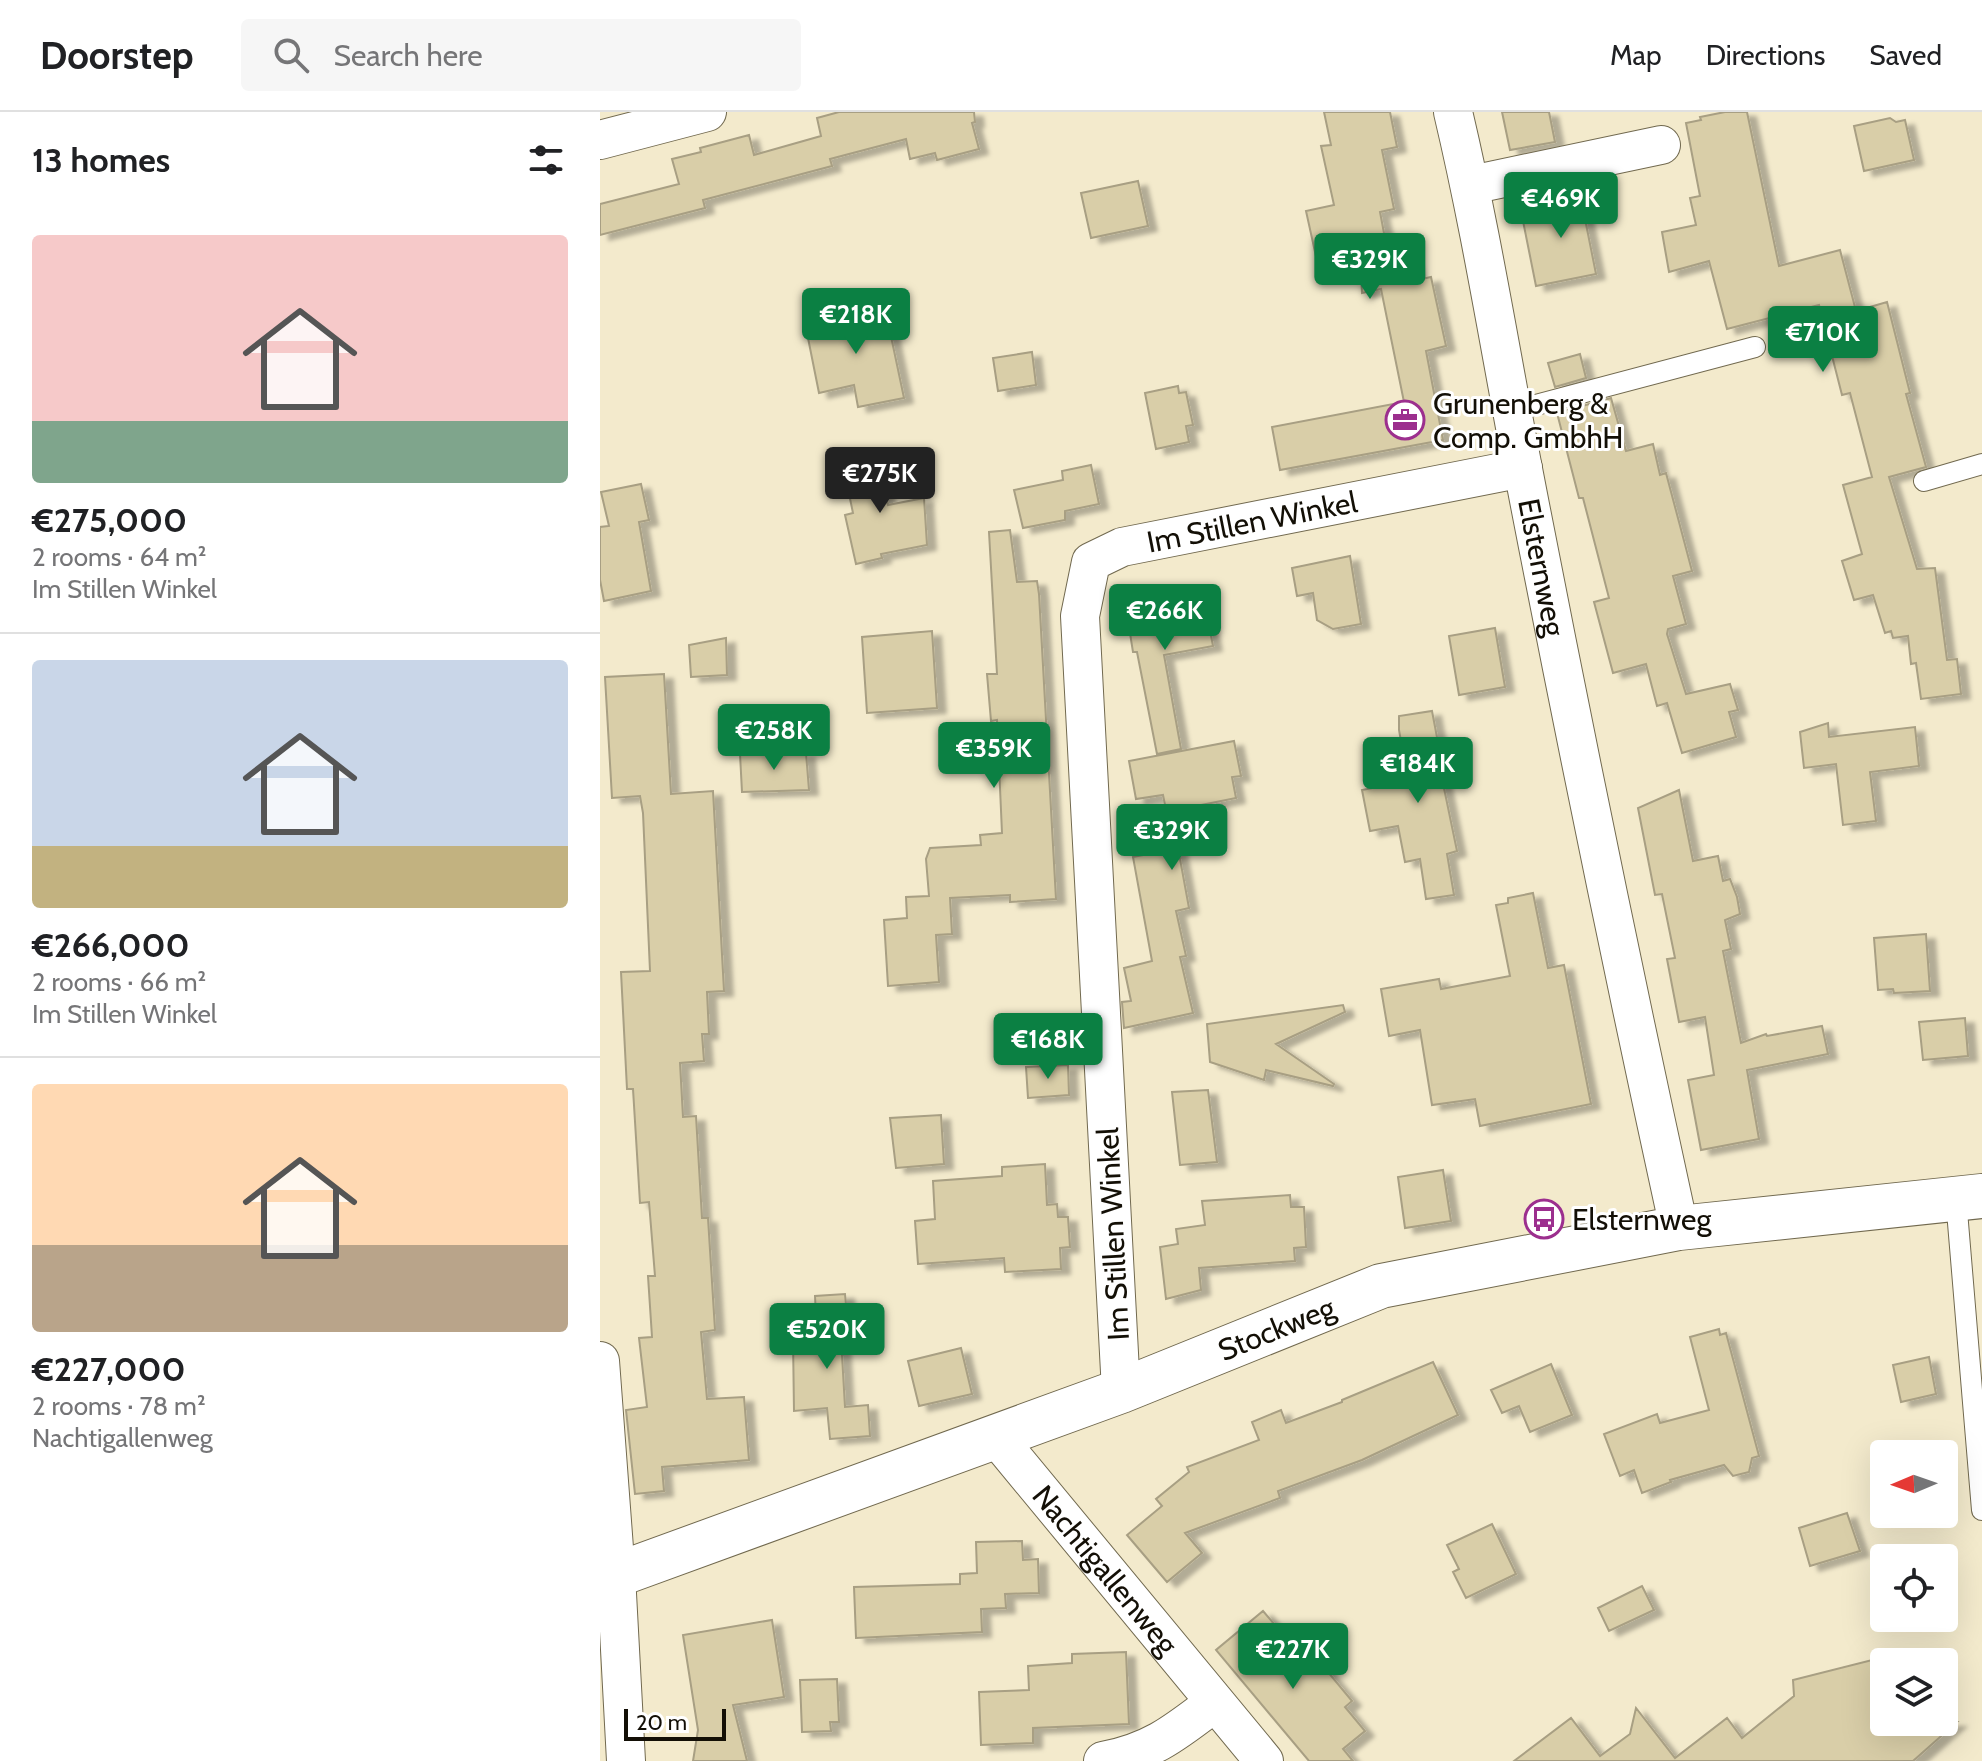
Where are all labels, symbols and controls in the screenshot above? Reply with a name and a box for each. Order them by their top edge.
search box [241,19,801,91]
text: Doorstep [40,32,193,79]
icon: search [269,33,313,77]
text: Search here [333,37,483,74]
text: Map [1610,38,1662,72]
text: Directions [1706,38,1825,72]
text: Saved [1869,38,1942,72]
icon: filters [524,138,568,182]
text: 13 homes [32,139,170,181]
pin: €469K [1505,172,1617,240]
text: €469K [1522,182,1600,214]
pin: €329K [1314,233,1426,301]
text: €329K [1332,243,1408,275]
icon: home [228,287,372,431]
pin: €218K [800,288,912,356]
text: €218K [820,298,892,330]
pin: €710K [1767,306,1879,374]
text: €710K [1786,316,1860,348]
place label: Grunenberg & Comp. GmbhH [1433,385,1623,456]
office icon: Grunenberg & Comp. GmbhH [1384,399,1426,441]
pin: €275K [824,447,936,515]
text: €275K [843,457,917,489]
street label: Im Stillen Winkel [1143,483,1360,560]
street label: Elsternweg [1511,495,1574,640]
text: €275,000 [32,499,187,541]
text: 2 rooms · 64 m² [32,541,207,573]
text: Im Stillen Winkel [32,573,217,605]
pin: €266K [1109,584,1221,652]
text: €266K [1127,594,1203,626]
pin: €258K [718,704,830,772]
icon: home [228,712,372,856]
text: €258K [736,714,812,746]
pin: €359K [938,722,1050,790]
text: €359K [956,732,1032,764]
pin: €184K [1362,737,1474,805]
text: €184K [1381,747,1455,779]
pin: €329K [1116,804,1228,872]
text: €329K [1134,814,1210,846]
text: €266,000 [32,924,190,966]
text: 2 rooms · 66 m² [32,966,206,998]
text: Im Stillen Winkel [32,998,217,1030]
pin: €168K [992,1013,1104,1081]
text: €168K [1012,1023,1084,1055]
street label: Im Stillen Winkel [1089,1126,1137,1342]
icon: home [228,1136,372,1280]
bus stop icon: Elsternweg [1523,1198,1565,1240]
place label: Elsternweg [1572,1201,1712,1238]
street label: Stockweg [1212,1288,1341,1368]
pin: €520K [771,1303,883,1371]
text: €520K [787,1313,867,1345]
text: €227,000 [32,1348,186,1390]
text: 2 rooms · 78 m² [32,1390,206,1422]
text: Nachtigallenweg [32,1422,213,1454]
north arrow [1870,1440,1958,1528]
map controls [1870,1440,1958,1736]
street label: Nachtigallenweg [1025,1477,1187,1663]
button: locate [1870,1544,1958,1632]
pin: €227K [1237,1623,1349,1691]
text: €227K [1256,1633,1330,1665]
button: layers [1870,1648,1958,1736]
scale bar [624,1705,726,1741]
text: 20 m [636,1709,687,1736]

